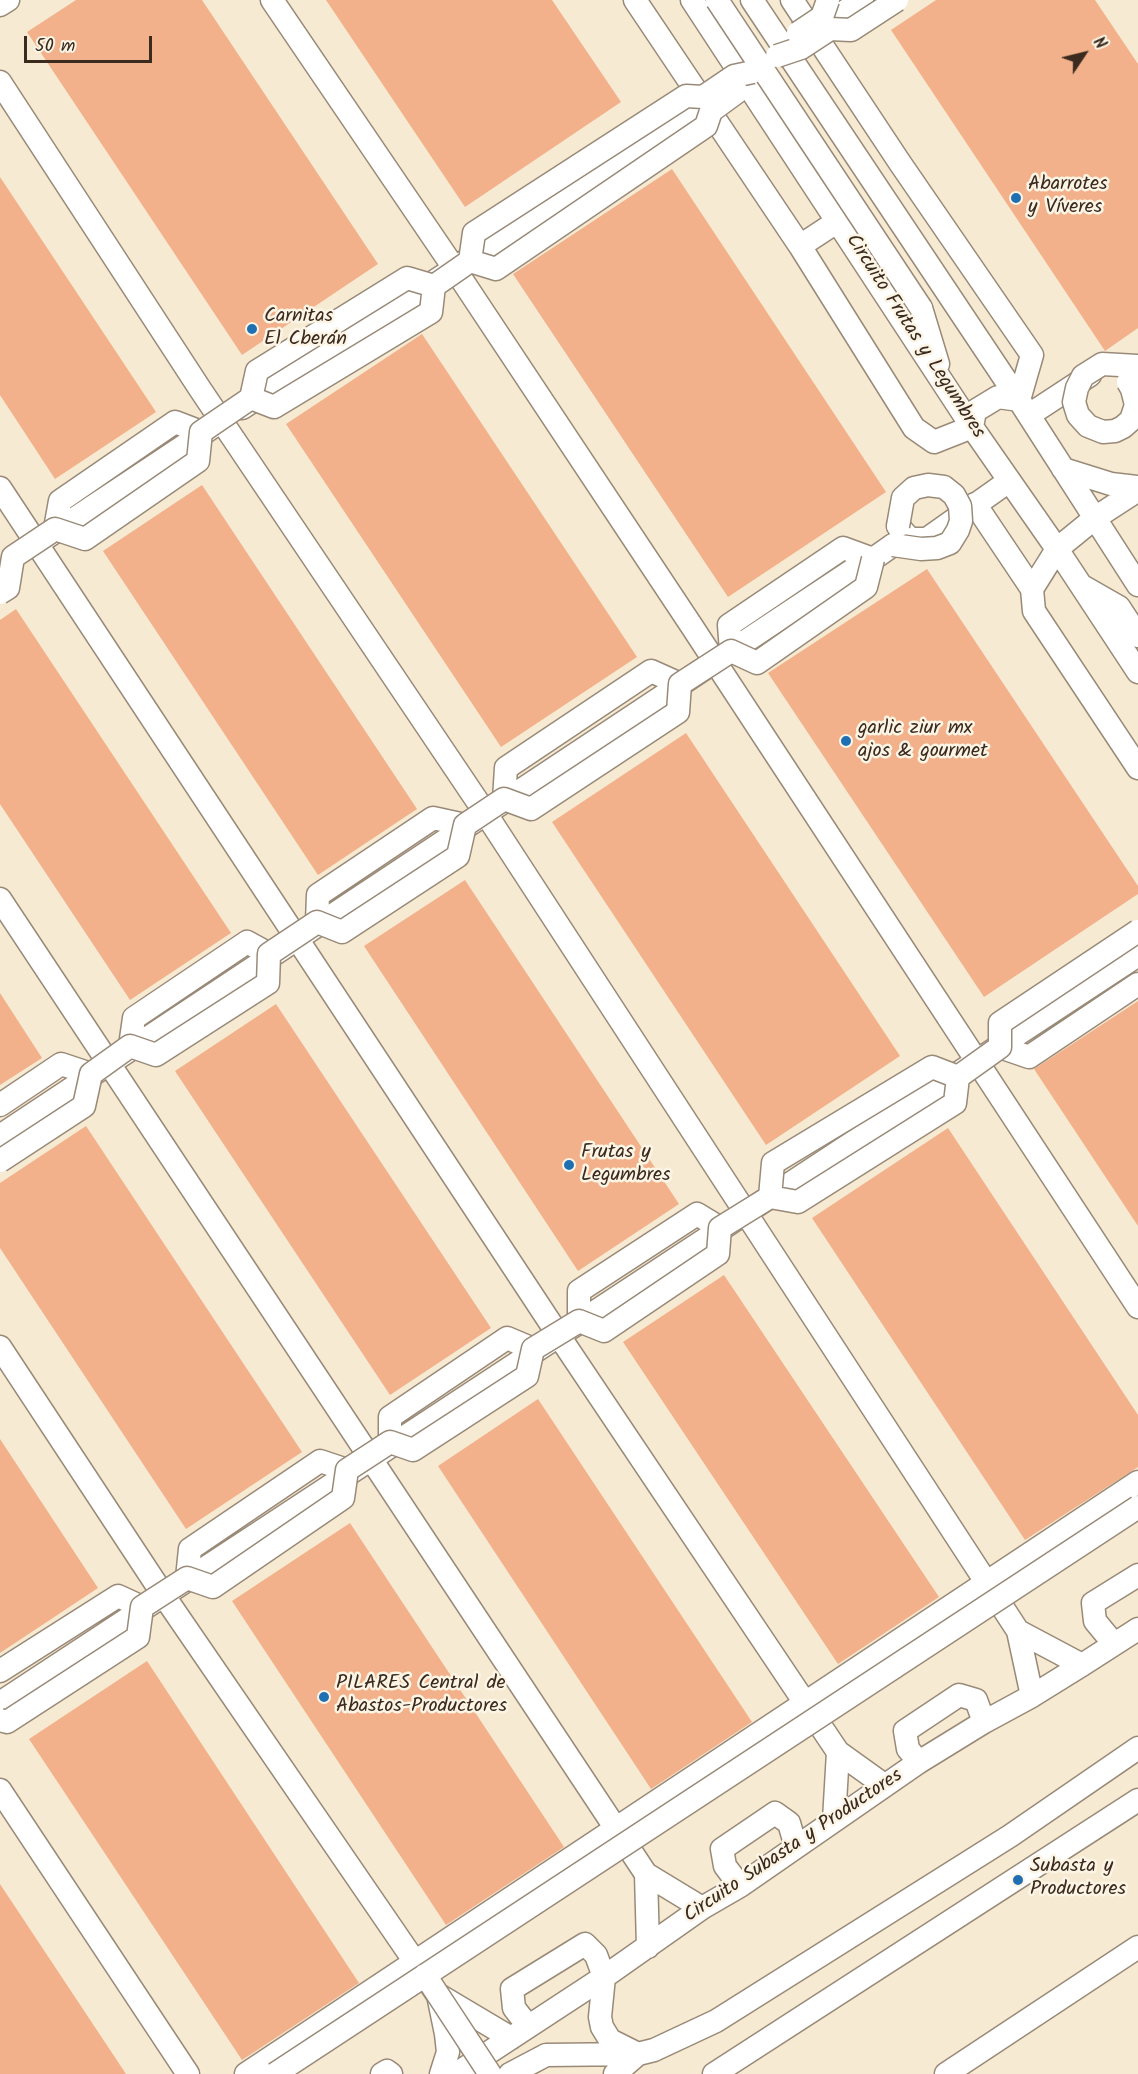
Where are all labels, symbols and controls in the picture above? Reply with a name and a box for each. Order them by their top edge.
scale bar [27,24,154,62]
north arrow [1054,24,1114,84]
text: 50 m [35,32,75,61]
text: N [1086,32,1112,55]
place label: Abarrotes y Víveres [1028,174,1108,221]
marker: Abarrotes y Víveres [1009,191,1023,205]
street label: Circuito Frutas y Legumbres [839,230,989,444]
place label: Carnitas El Cberán [264,306,347,353]
marker: Carnitas El Cberán [245,322,259,336]
place label: garlic ziur mx ajos & gourmet [858,718,988,765]
marker: garlic ziur mx ajos & gourmet [839,734,853,748]
place label: Frutas y Legumbres [581,1142,671,1189]
marker: Frutas y Legumbres [562,1158,576,1172]
place label: PILARES Central de Abastos-Productores [336,1673,507,1720]
marker: PILARES Central de Abastos-Productores [317,1690,331,1704]
street label: Circuito Subasta y Productores [680,1765,908,1929]
place label: Subasta y Productores [1030,1856,1126,1903]
marker: Subasta y Productores [1011,1873,1025,1887]

